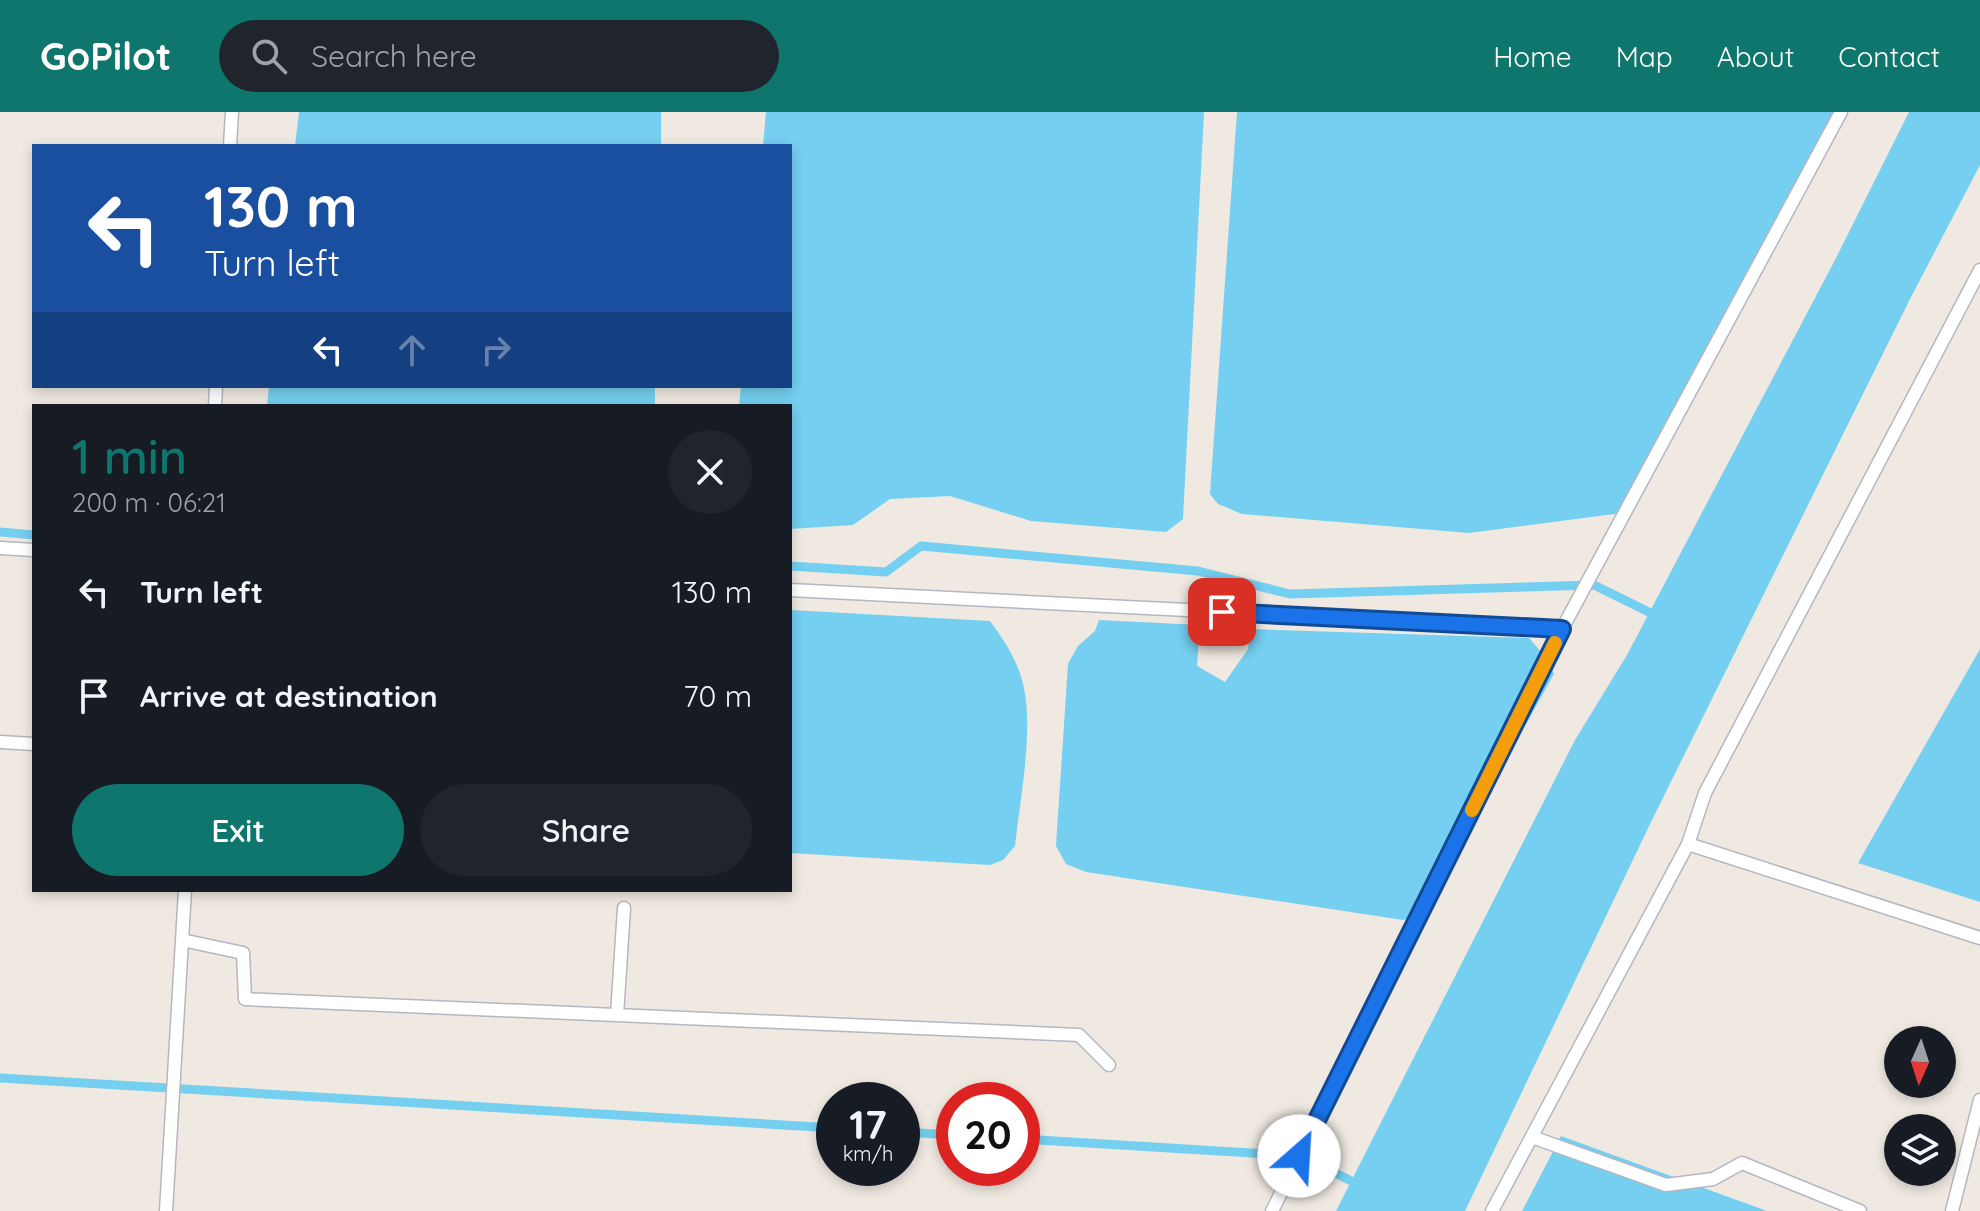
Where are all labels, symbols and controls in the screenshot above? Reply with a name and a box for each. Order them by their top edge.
search box [219,20,779,92]
text: GoPilot [40,32,171,80]
icon: search [247,34,291,78]
text: Search here [311,37,477,75]
text: Home [1493,39,1572,74]
text: Map [1616,39,1673,74]
text: About [1717,39,1794,74]
text: Contact [1838,39,1940,74]
text: 130 m [204,171,358,241]
icon: left [72,176,176,280]
text: Turn left [204,240,340,285]
icon: left [306,328,350,372]
icon: ahead [390,328,434,372]
icon: right [474,328,518,372]
text: 1 min [72,426,187,486]
button: close [668,430,752,514]
text: 200 m · 06:21 [72,486,226,519]
icon: left [72,570,116,614]
text: Turn left [140,573,263,611]
text: 130 m [672,573,752,611]
pin [1188,578,1256,646]
icon: arrive [1200,590,1244,634]
icon: arrive [72,674,116,718]
text: Arrive at destination [140,677,438,715]
text: 70 m [683,677,752,715]
button: Exit [72,784,404,876]
button: Share [420,784,752,876]
north arrow [1884,1026,1956,1098]
map controls [1884,1026,1956,1186]
speed limit sign: 20 [936,1082,1040,1186]
text: 17 [849,1099,887,1149]
position arrow [1257,1114,1341,1198]
button: layers [1884,1114,1956,1186]
text: km/h [843,1141,893,1166]

